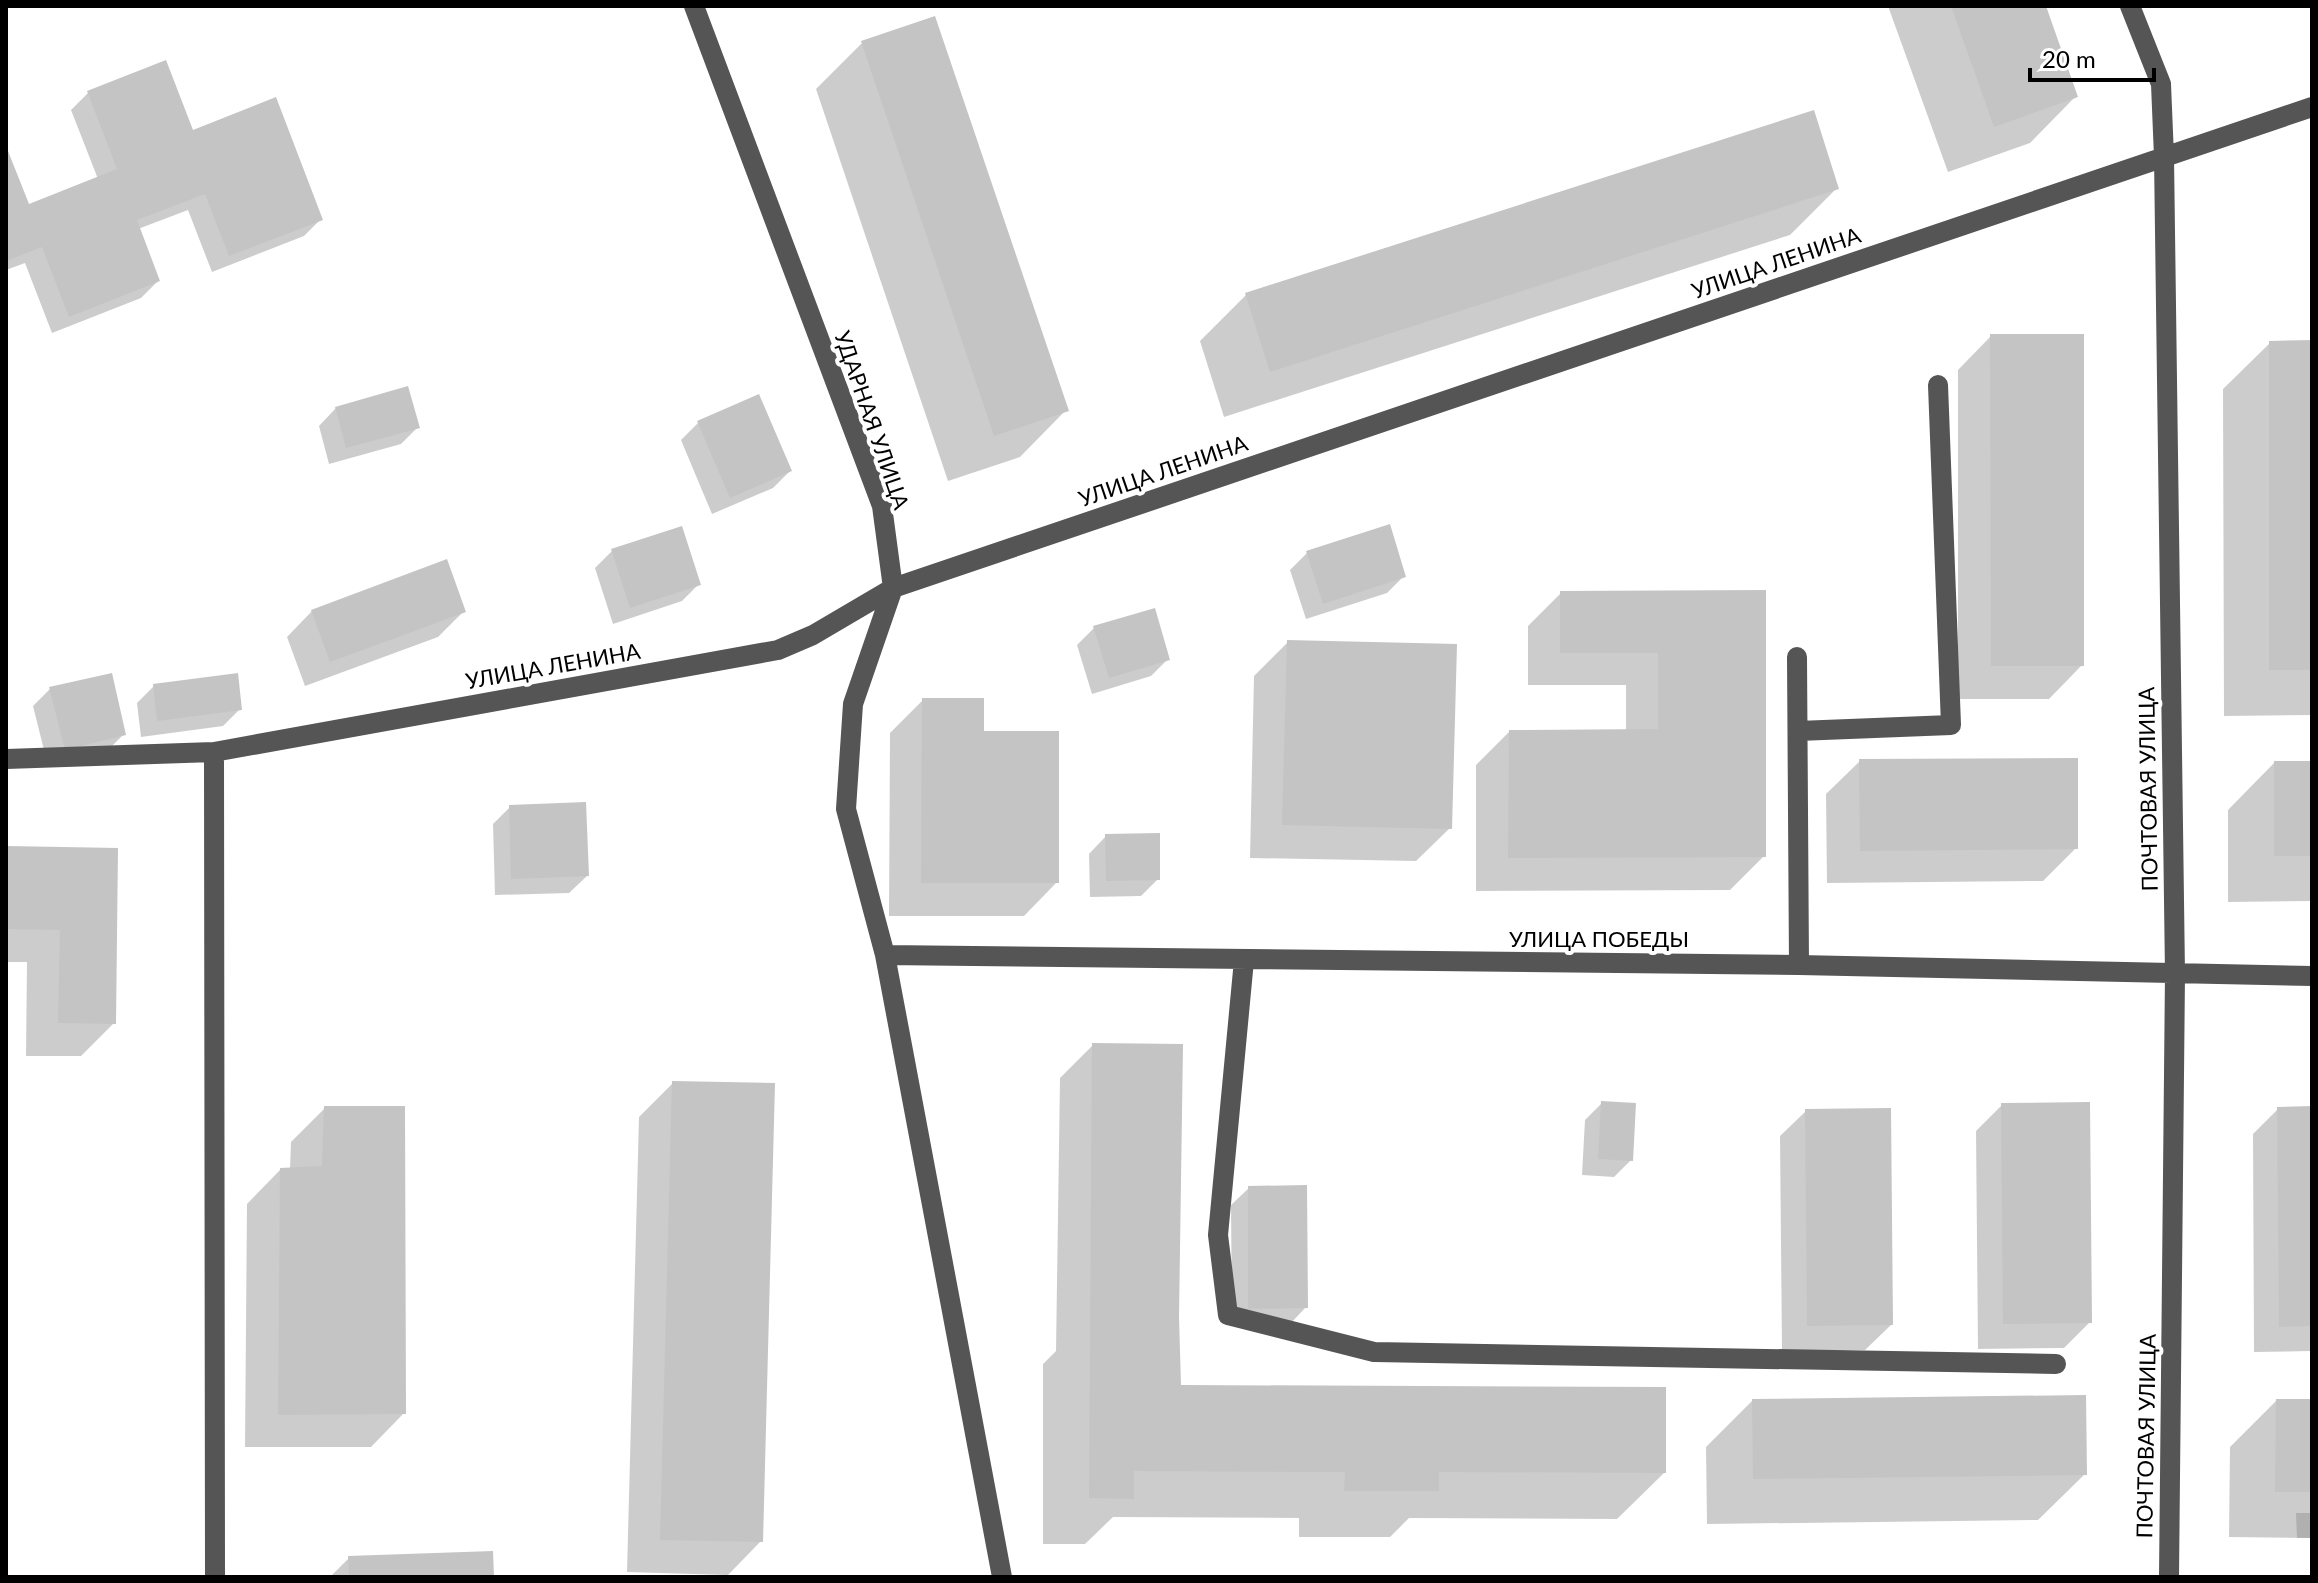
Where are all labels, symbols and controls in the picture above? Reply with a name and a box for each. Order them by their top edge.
scale bar [2030,32,2154,82]
text: 20 m [2042,44,2096,73]
street label: УЛИЦА ЛЕНИНА [1688,221,1864,304]
street label: УДАРНАЯ УЛИЦА [829,327,916,513]
street label: УЛИЦА ЛЕНИНА [1075,429,1251,512]
street label: УЛИЦА ЛЕНИНА [464,637,642,694]
street label: ПОЧТОВАЯ УЛИЦА [2132,686,2163,892]
street label: УЛИЦА ПОБЕДЫ [1509,925,1689,952]
street label: ПОЧТОВАЯ УЛИЦА [2130,1333,2161,1539]

